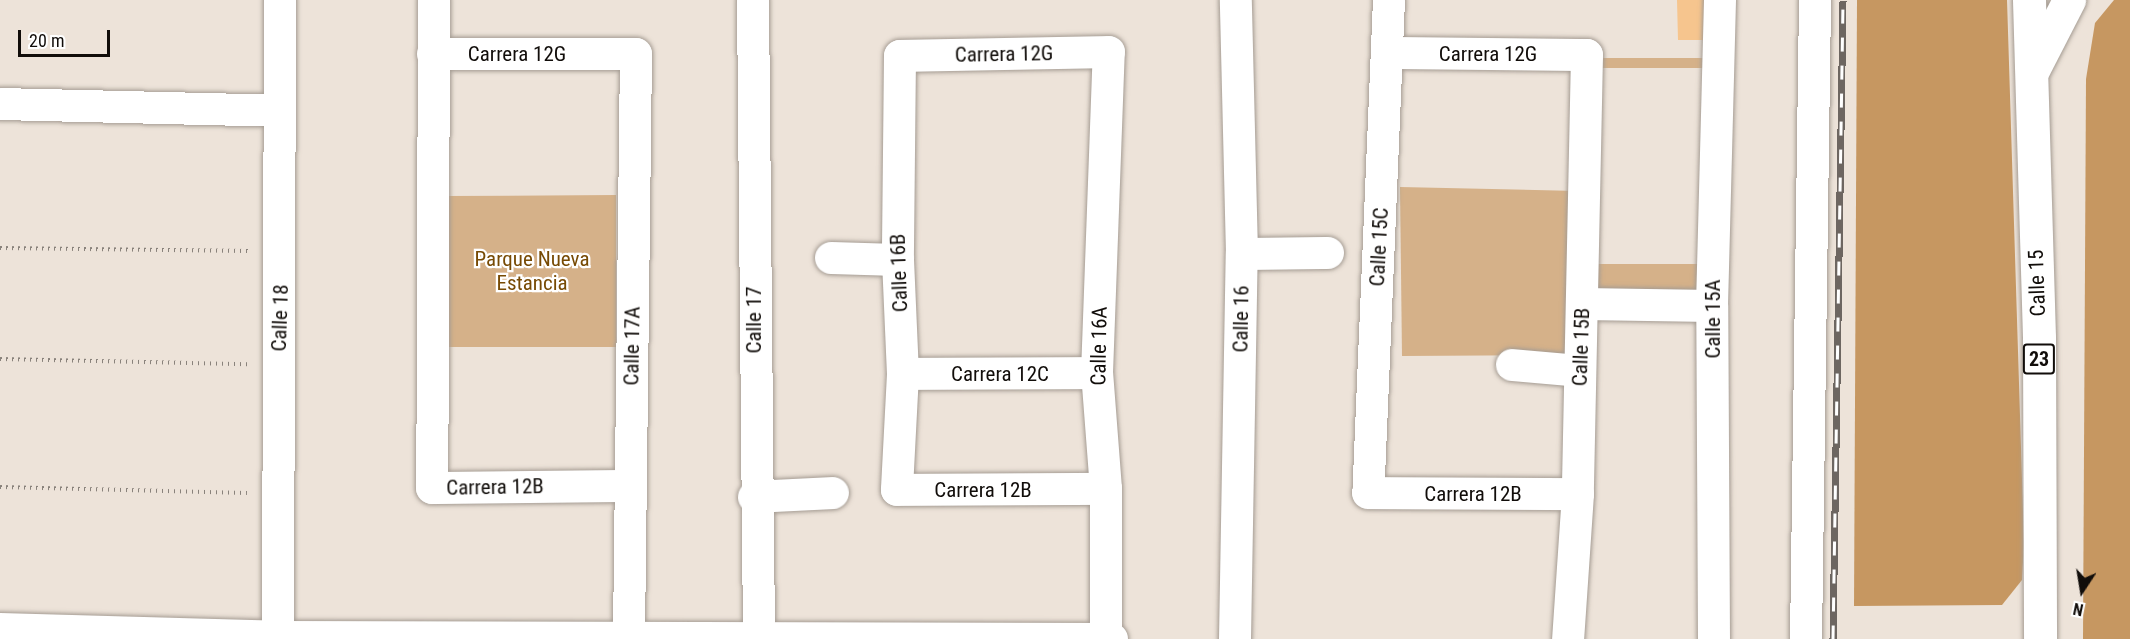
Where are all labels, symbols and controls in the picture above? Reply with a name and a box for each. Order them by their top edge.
scale bar [21,18,112,56]
text: 20 m [29,30,64,51]
street label: Carrera 12G [468,41,566,67]
street label: Carrera 12G [955,41,1053,67]
street label: Carrera 12G [1439,41,1537,67]
street label: Calle 15C [1364,207,1394,287]
street label: Calle 16B [885,233,913,313]
park label: Parque Nueva Estancia [475,246,589,296]
street label: Calle 15 [2023,249,2051,317]
street label: Calle 15A [1700,279,1726,359]
street label: Calle 18 [266,284,294,352]
street label: Calle 16 [1228,285,1254,353]
street label: Calle 17 [741,287,767,353]
street label: Calle 17A [619,306,645,386]
street label: Calle 16A [1086,306,1112,386]
street label: Calle 15B [1567,307,1595,387]
road number: 23 [2022,342,2056,376]
street label: Carrera 12C [951,361,1049,387]
street label: Carrera 12B [446,474,544,500]
street label: Carrera 12B [934,477,1032,503]
street label: Carrera 12B [1424,481,1522,507]
north arrow [2052,561,2112,621]
text: N [2071,599,2085,619]

